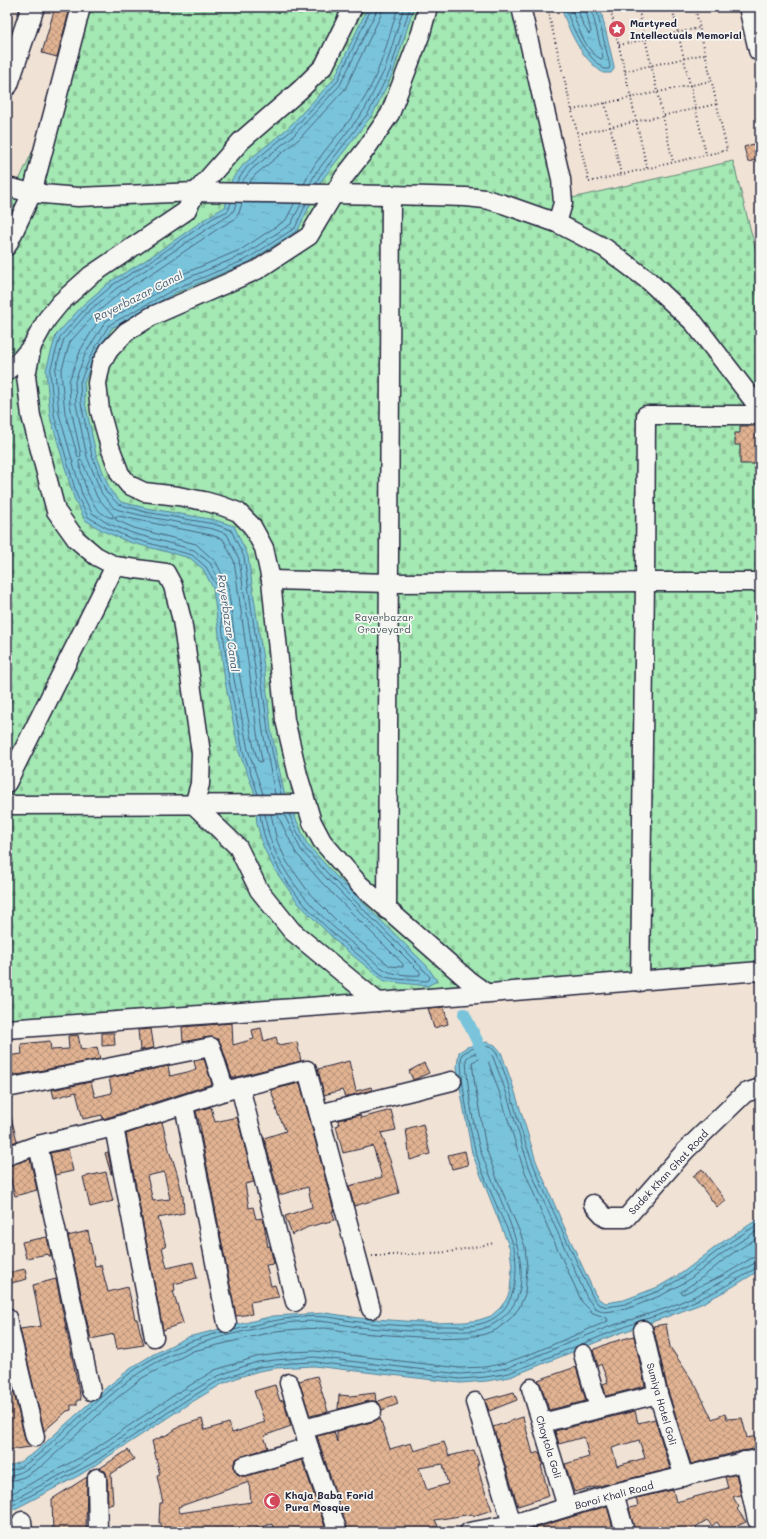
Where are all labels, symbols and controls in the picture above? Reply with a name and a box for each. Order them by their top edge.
place label: Martyred Intellectuals Memorial [630,16,742,42]
place icon: Martyred Intellectuals Memorial [607,19,627,39]
water label: Rayerbazar Canal [91,267,185,325]
water label: Rayerbazar Canal [215,573,243,673]
park label: Rayerbazar Graveyard [355,610,413,636]
street label: Sadek Khan Ghat Road [625,1126,711,1218]
street label: Sumiya Hotel Goli [644,1361,680,1447]
street label: Choytola Goli [533,1414,565,1480]
street label: Boroi Khali Road [573,1478,655,1512]
place label: Khaja Baba Forid Pura Mosque [285,1488,374,1514]
mosque icon: Khaja Baba Forid Pura Mosque [262,1491,282,1511]

